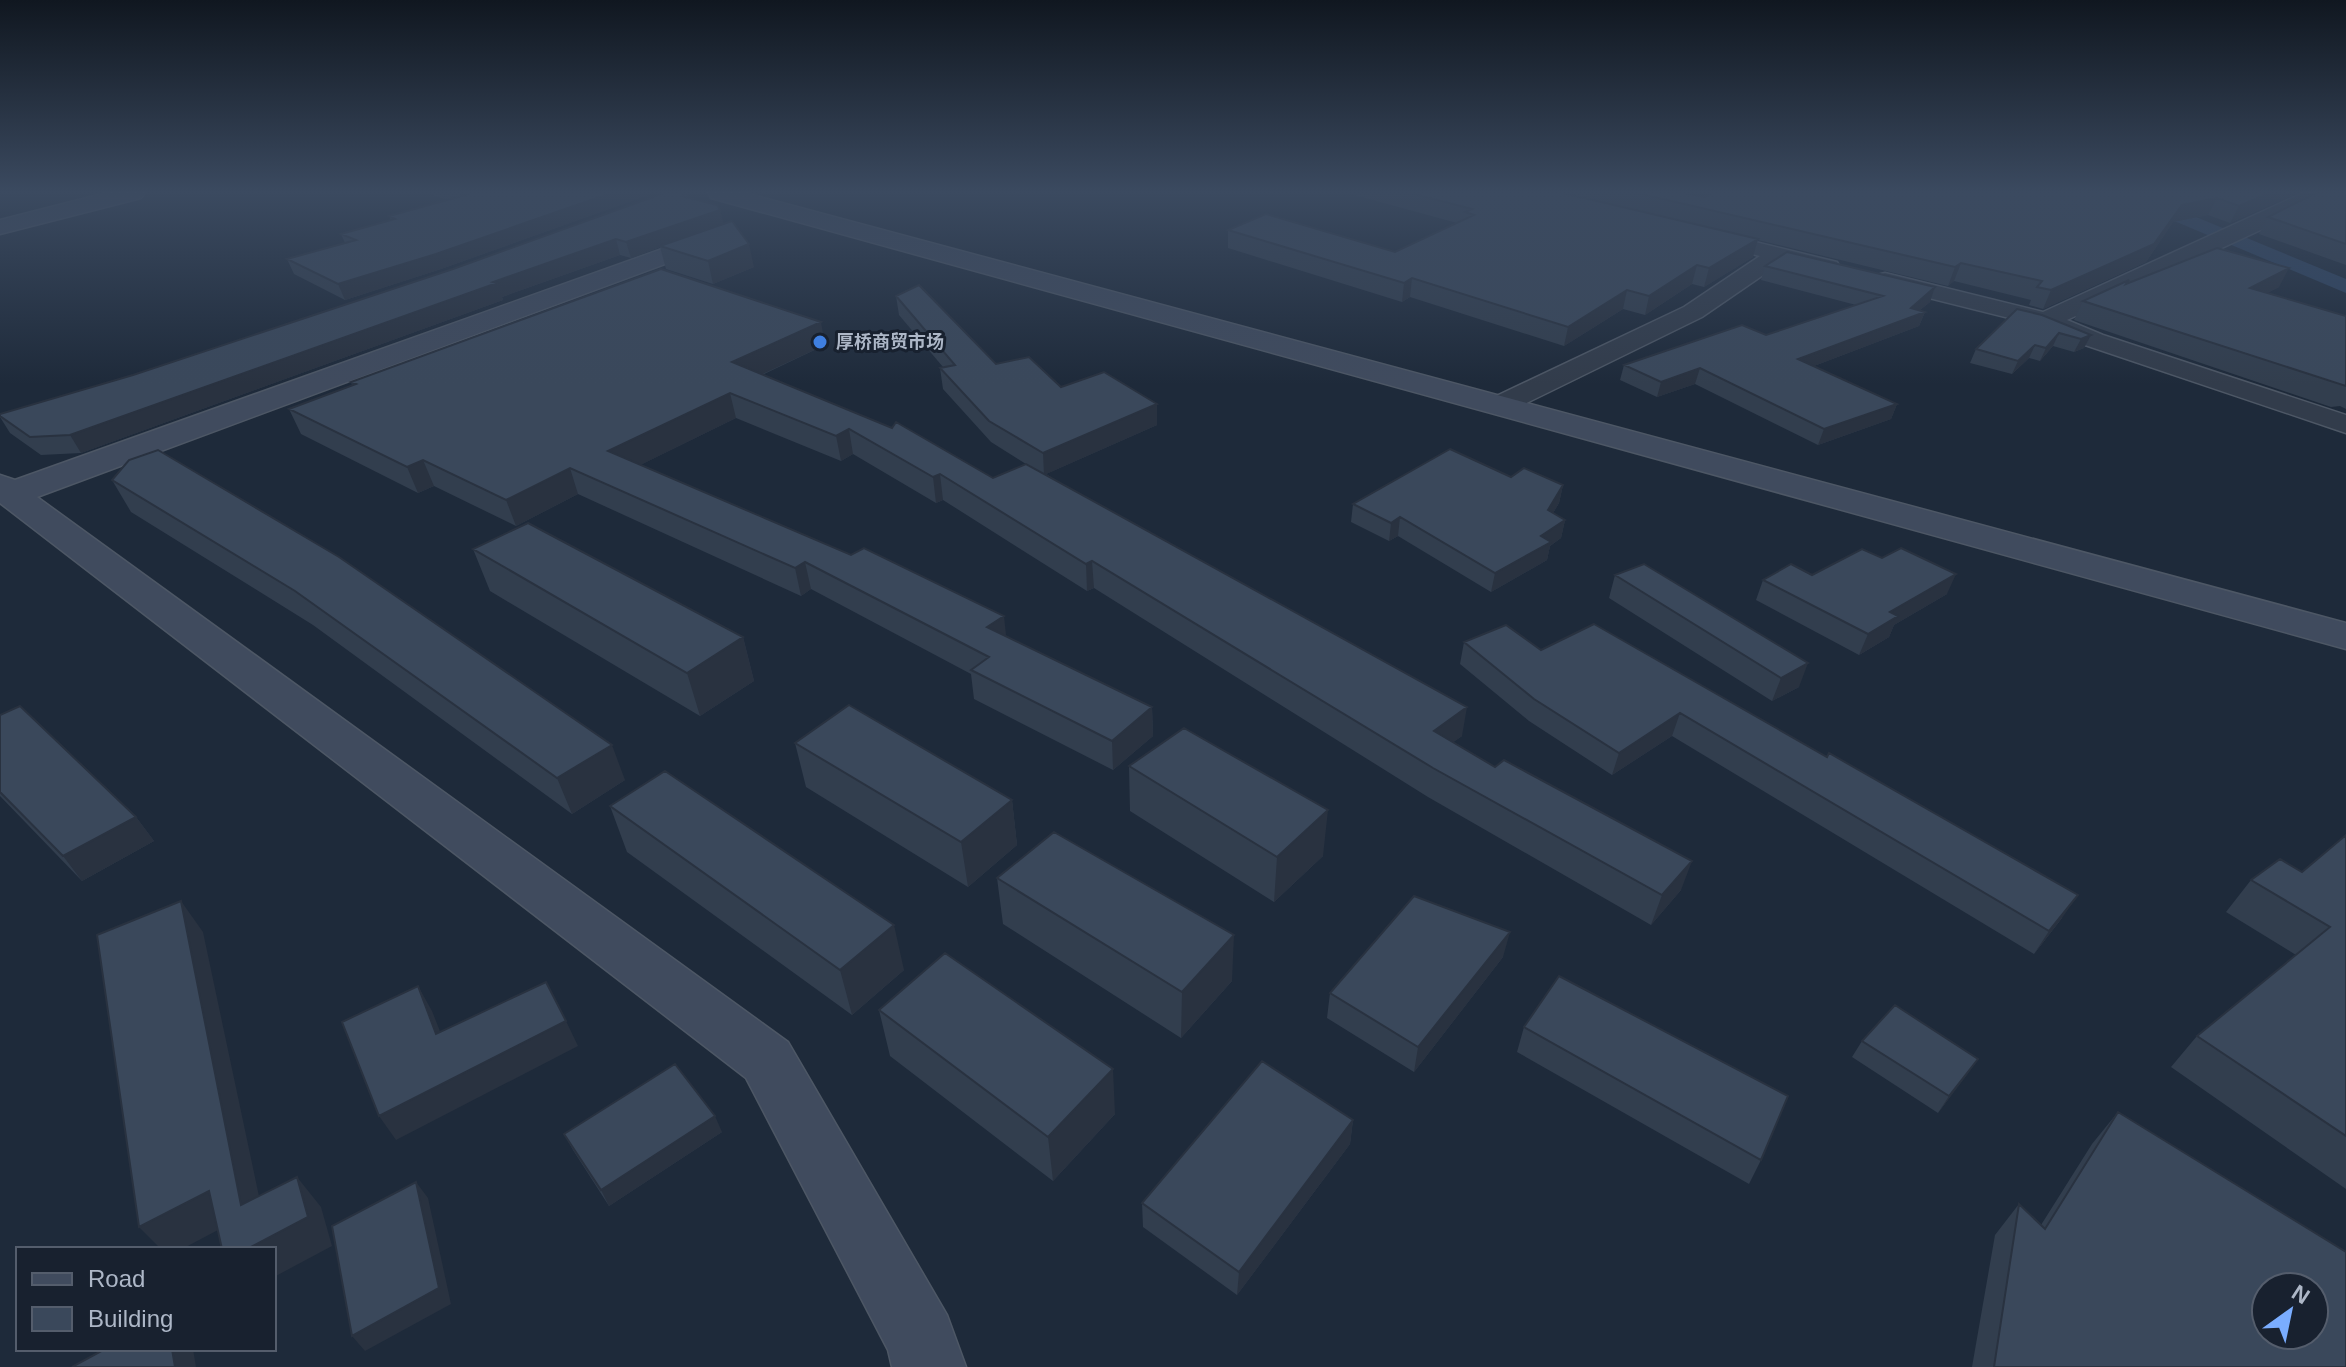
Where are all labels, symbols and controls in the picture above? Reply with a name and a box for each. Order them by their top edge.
place label: 厚桥商贸市场 [836,332,944,352]
marker: 厚桥商贸市场 [811,333,829,351]
legend [16,1247,276,1351]
text: Road [88,1265,145,1292]
north arrow [2250,1271,2330,1351]
text: N [2287,1280,2314,1309]
text: Building [88,1305,173,1332]

